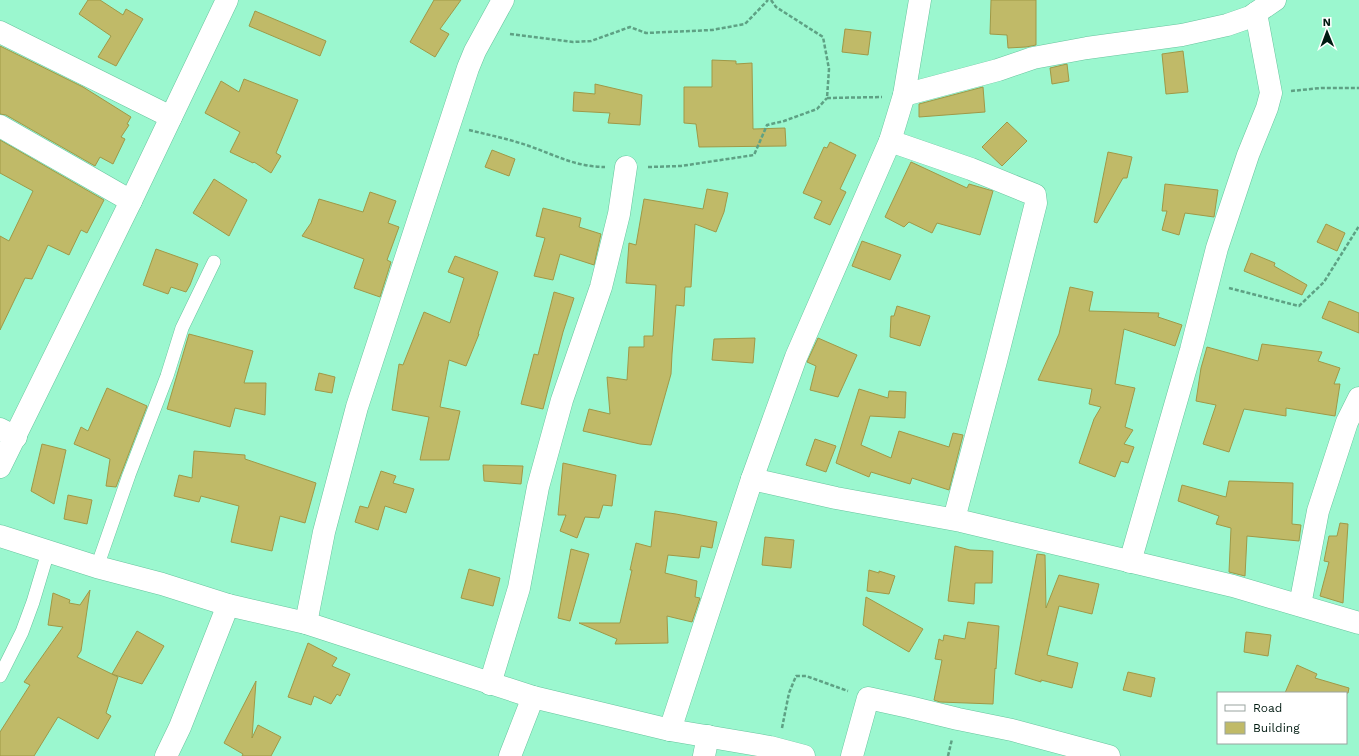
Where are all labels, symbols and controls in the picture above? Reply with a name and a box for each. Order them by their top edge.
north arrow [1307,12,1347,52]
text: N [1323,16,1331,29]
legend [1217,692,1347,744]
text: Road [1253,701,1282,715]
text: Building [1253,721,1300,735]

